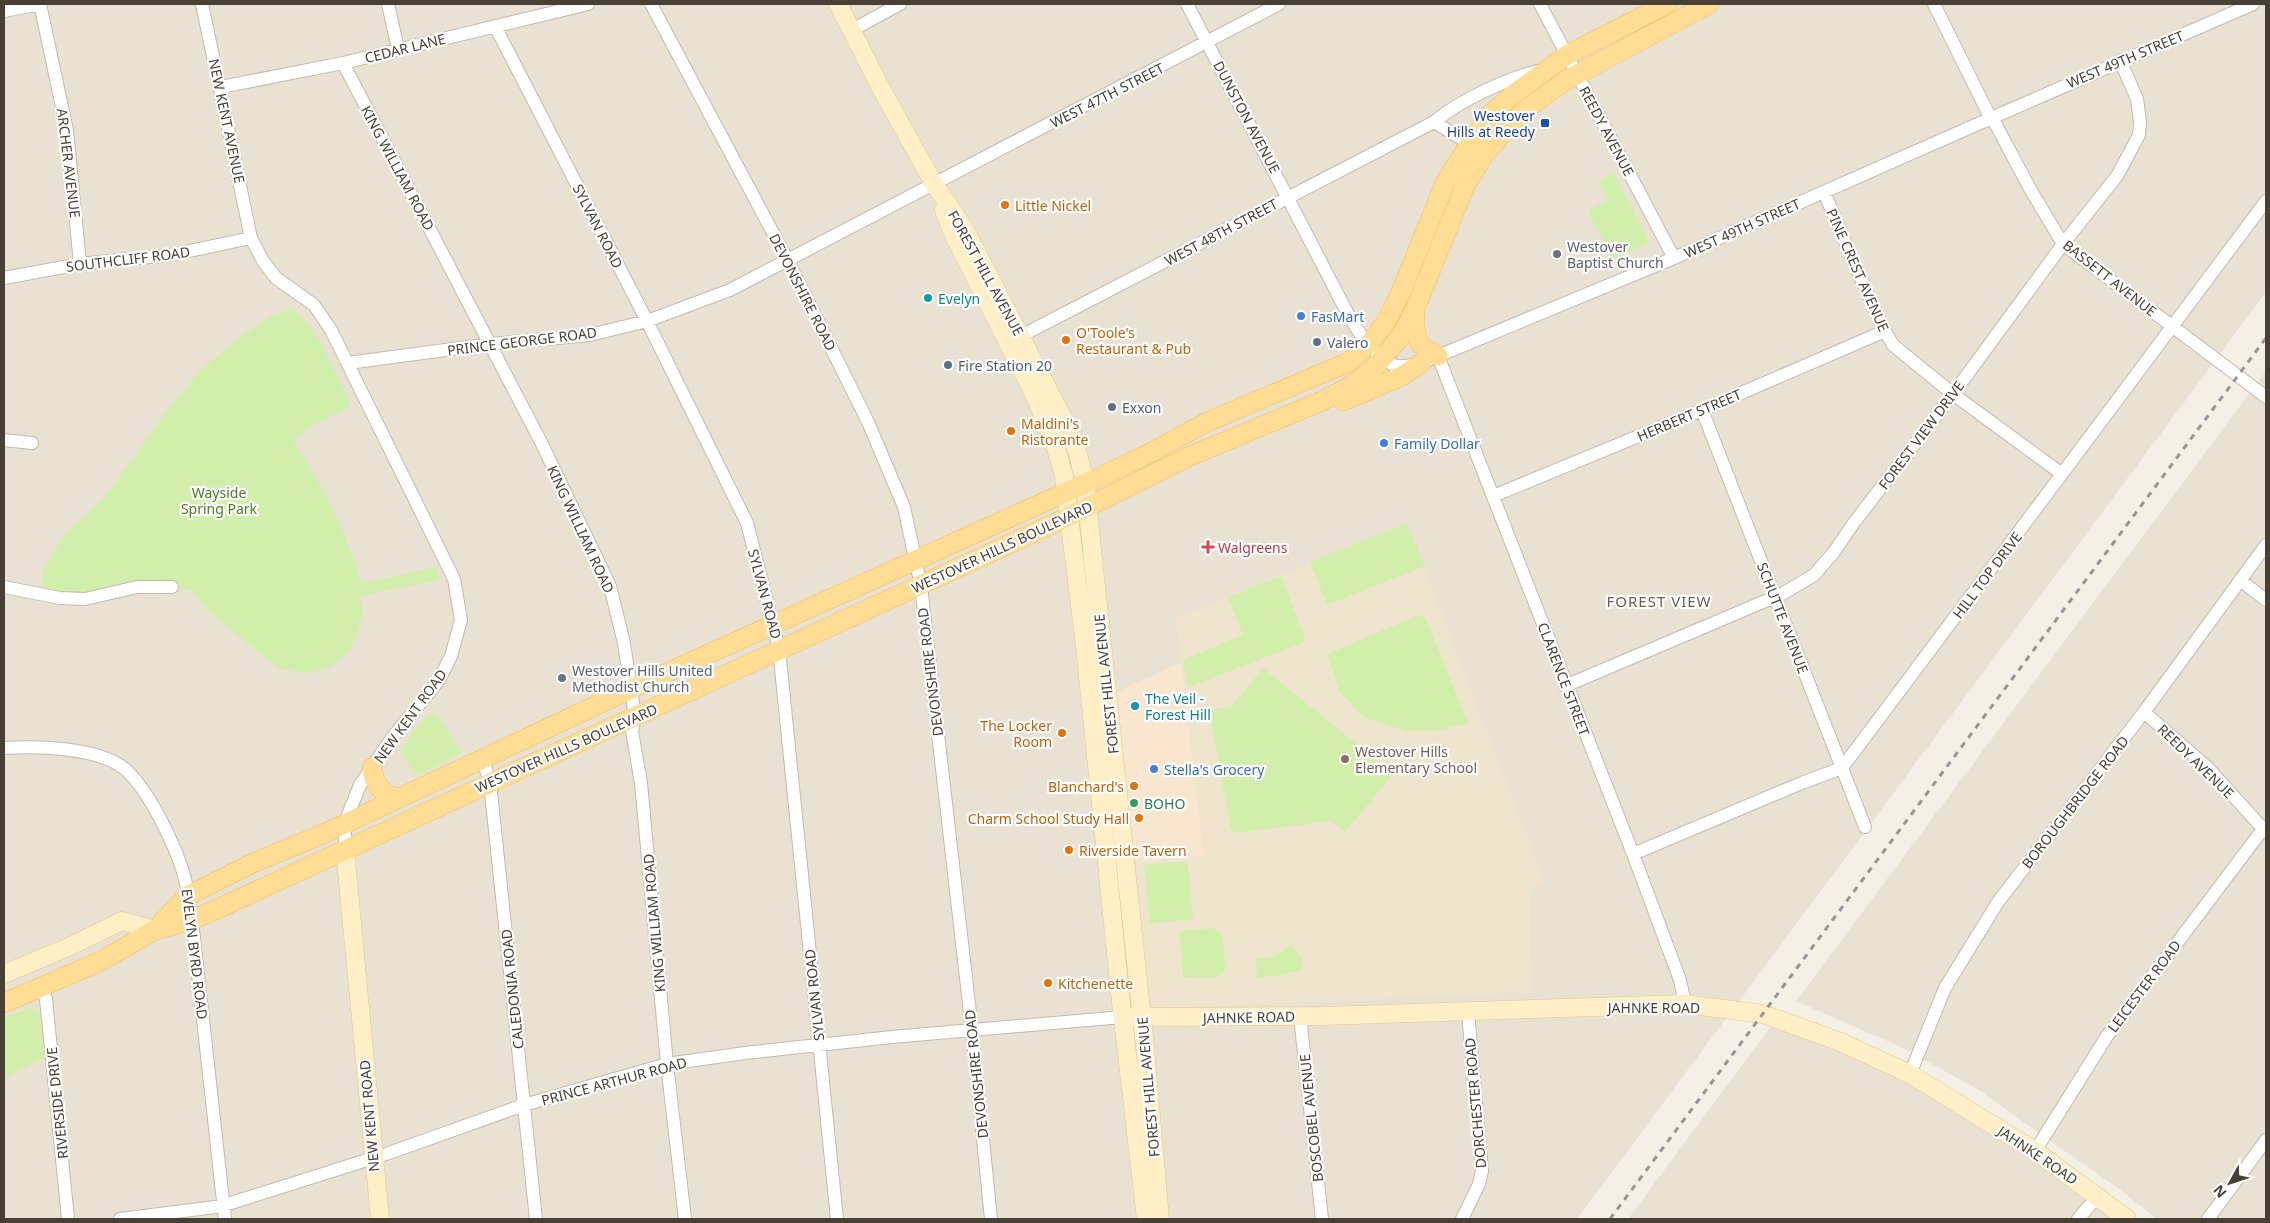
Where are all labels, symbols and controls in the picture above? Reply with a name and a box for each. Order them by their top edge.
street label: WEST 49TH STREET [2064,26,2187,92]
street label: CEDAR LANE [363,29,447,67]
street label: NEW KENT AVENUE [205,57,249,185]
street label: DUNSTON AVENUE [1209,57,1285,177]
street label: WEST 47TH STREET [1047,58,1167,132]
street label: REEDY AVENUE [1575,83,1639,179]
street label: KING WILLIAM ROAD [357,102,439,234]
place label: Westover Hills at Reedy [1447,106,1536,141]
street label: ARCHER AVENUE [53,107,85,219]
marker: Westover Hills at Reedy [1539,117,1551,129]
street label: SYLVAN ROAD [569,181,627,271]
street label: WEST 48TH STREET [1161,194,1281,270]
street label: WEST 49TH STREET [1681,194,1803,262]
place label: Little Nickel [1015,196,1091,215]
marker: Little Nickel [999,199,1011,211]
street label: PINE CREST AVENUE [1822,205,1894,335]
street label: FOREST HILL AVENUE [944,207,1028,339]
street label: DEVONSHIRE ROAD [765,230,841,354]
street label: BASSETT AVENUE [2059,235,2161,321]
place label: Westover Baptist Church [1567,237,1664,272]
street label: SOUTHCLIFF ROAD [65,242,191,276]
marker: Westover Baptist Church [1551,248,1563,260]
place label: Evelyn [938,289,980,308]
marker: Evelyn [922,292,934,304]
place label: FasMart [1311,307,1364,326]
marker: FasMart [1295,310,1307,322]
street label: PRINCE GEORGE ROAD [446,322,598,360]
place label: O'Toole's Restaurant & Pub [1076,323,1191,358]
place label: Valero [1327,333,1368,352]
marker: O'Toole's Restaurant & Pub [1060,334,1072,346]
marker: Valero [1311,336,1323,348]
place label: Fire Station 20 [958,356,1052,375]
marker: Fire Station 20 [942,359,954,371]
street label: FOREST VIEW DRIVE [1874,377,1968,493]
street label: HERBERT STREET [1634,384,1744,446]
place label: Exxon [1122,398,1161,417]
marker: Exxon [1106,401,1118,413]
place label: Maldini's Ristorante [1021,414,1089,449]
marker: Maldini's Ristorante [1005,425,1017,437]
place label: Family Dollar [1394,434,1480,453]
marker: Family Dollar [1378,437,1390,449]
street label: KING WILLIAM ROAD [543,462,619,596]
park label: Wayside Spring Park [181,483,258,518]
street label: WESTOVER HILLS BOULEVARD [908,497,1096,597]
street label: HILL TOP DRIVE [1948,528,2026,622]
place label: Walgreens [1218,538,1288,557]
marker: Walgreens [1202,541,1214,553]
street label: SYLVAN ROAD [744,547,786,641]
street label: SCHUTTE AVENUE [1753,560,1813,676]
district label: FOREST VIEW [1606,591,1712,611]
street label: DEVONSHIRE ROAD [913,607,947,737]
street label: FOREST HILL AVENUE [1089,613,1123,755]
street label: CLARENCE STREET [1534,620,1594,739]
place label: Westover Hills United Methodist Church [572,661,713,696]
street label: NEW KENT ROAD [369,665,451,767]
marker: Westover Hills United Methodist Church [556,672,568,684]
place label: The Veil - Forest Hill [1145,689,1211,724]
street label: WESTOVER HILLS BOULEVARD [472,699,660,797]
marker: The Veil - Forest Hill [1129,700,1141,712]
place label: The Locker Room [980,716,1052,751]
street label: REEDY AVENUE [2154,720,2238,802]
marker: The Locker Room [1056,727,1068,739]
street label: BOROUGHBRIDGE ROAD [2017,732,2133,872]
place label: Westover Hills Elementary School [1355,742,1477,777]
marker: Westover Hills Elementary School [1339,753,1351,765]
place label: Stella's Grocery [1164,760,1265,779]
marker: Stella's Grocery [1148,763,1160,775]
place label: Blanchard's [1048,777,1124,796]
marker: Blanchard's [1128,780,1140,792]
place label: BOHO [1144,794,1185,813]
marker: BOHO [1128,797,1140,809]
place label: Charm School Study Hall [968,809,1129,828]
marker: Charm School Study Hall [1133,812,1145,824]
place label: Riverside Tavern [1079,841,1187,860]
marker: Riverside Tavern [1063,844,1075,856]
street label: KING WILLIAM ROAD [638,853,670,993]
street label: EVELYN BYRD ROAD [178,888,212,1020]
street label: CALEDONIA ROAD [496,928,528,1050]
street label: LEICESTER ROAD [2103,936,2185,1036]
street label: SYLVAN ROAD [800,948,828,1042]
place label: Kitchenette [1058,974,1133,993]
marker: Kitchenette [1042,977,1054,989]
street label: JAHNKE ROAD [1606,998,1700,1017]
street label: JAHNKE ROAD [1201,1007,1295,1027]
street label: DEVONSHIRE ROAD [960,1009,992,1139]
street label: FOREST HILL AVENUE [1132,1016,1164,1158]
street label: DORCHESTER ROAD [1460,1037,1490,1169]
street label: RIVERSIDE DRIVE [42,1046,72,1160]
street label: PRINCE ARTHUR ROAD [539,1052,689,1110]
street label: BOSCOBEL AVENUE [1295,1053,1327,1183]
street label: NEW KENT ROAD [355,1059,383,1173]
street label: JAHNKE ROAD [1993,1120,2082,1189]
north arrow [2205,1158,2255,1208]
text: N [2209,1181,2231,1202]

